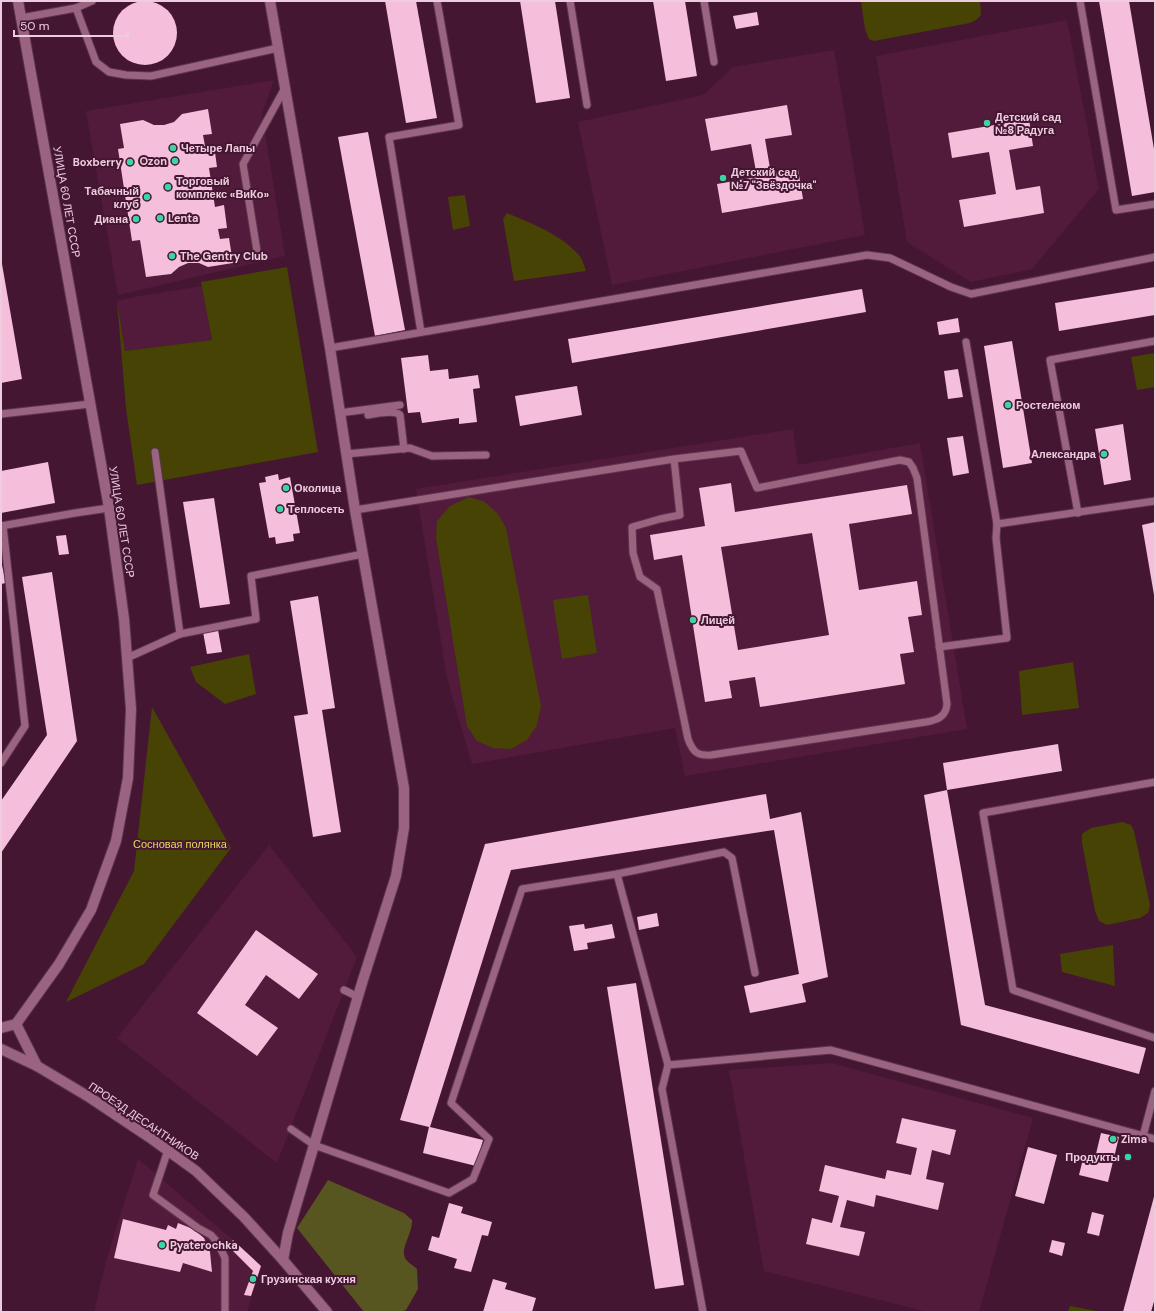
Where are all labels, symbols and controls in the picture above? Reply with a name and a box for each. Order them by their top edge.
scale bar [14,12,128,38]
text: 50 m [20,18,49,34]
place label: Детский сад №8 Радуга [995,110,1061,137]
marker: Детский сад №8 Радуга [982,118,992,128]
place label: Четыре Лапы [181,141,255,155]
marker: Четыре Лапы [168,143,178,153]
street label: УЛИЦА 60 ЛЕТ СССР [50,145,84,259]
place label: Ozon [139,154,167,168]
place label: Boxberry [73,155,122,169]
marker: Ozon [170,156,180,166]
marker: Boxberry [125,157,135,167]
place label: Детский сад №7 "Звёздочка" [731,165,817,192]
marker: Детский сад №7 "Звёздочка" [718,173,728,183]
place label: Торговый комплекс «ВиКо» [176,174,270,201]
marker: Торговый комплекс «ВиКо» [163,182,173,192]
place label: Табачный клуб [85,184,139,211]
marker: Табачный клуб [142,192,152,202]
place label: Lenta [168,211,199,225]
place label: Диана [95,212,129,226]
marker: Lenta [155,213,165,223]
marker: Диана [131,214,141,224]
place label: The Gentry Club [180,249,268,263]
marker: The Gentry Club [167,251,177,261]
place label: Ростелеком [1016,398,1080,412]
marker: Ростелеком [1003,400,1013,410]
place label: Александра [1031,447,1097,461]
marker: Александра [1099,449,1109,459]
street label: УЛИЦА 60 ЛЕТ СССР [106,465,138,579]
place label: Околица [294,481,342,495]
marker: Околица [281,483,291,493]
place label: Теплосеть [288,502,345,516]
marker: Теплосеть [275,504,285,514]
place label: Лицей [701,613,735,627]
marker: Лицей [688,615,698,625]
park label: Сосновая полянка [133,837,228,851]
street label: ПРОЕЗД ДЕСАНТНИКОВ [86,1079,202,1163]
place label: Zima [1121,1132,1147,1146]
marker: Zima [1108,1134,1118,1144]
place label: Продукты [1065,1150,1120,1164]
marker: Продукты [1123,1152,1133,1162]
place label: Pyaterochka [170,1238,238,1252]
marker: Pyaterochka [157,1240,167,1250]
place label: Грузинская кухня [261,1272,356,1286]
marker: Грузинская кухня [248,1274,258,1284]

